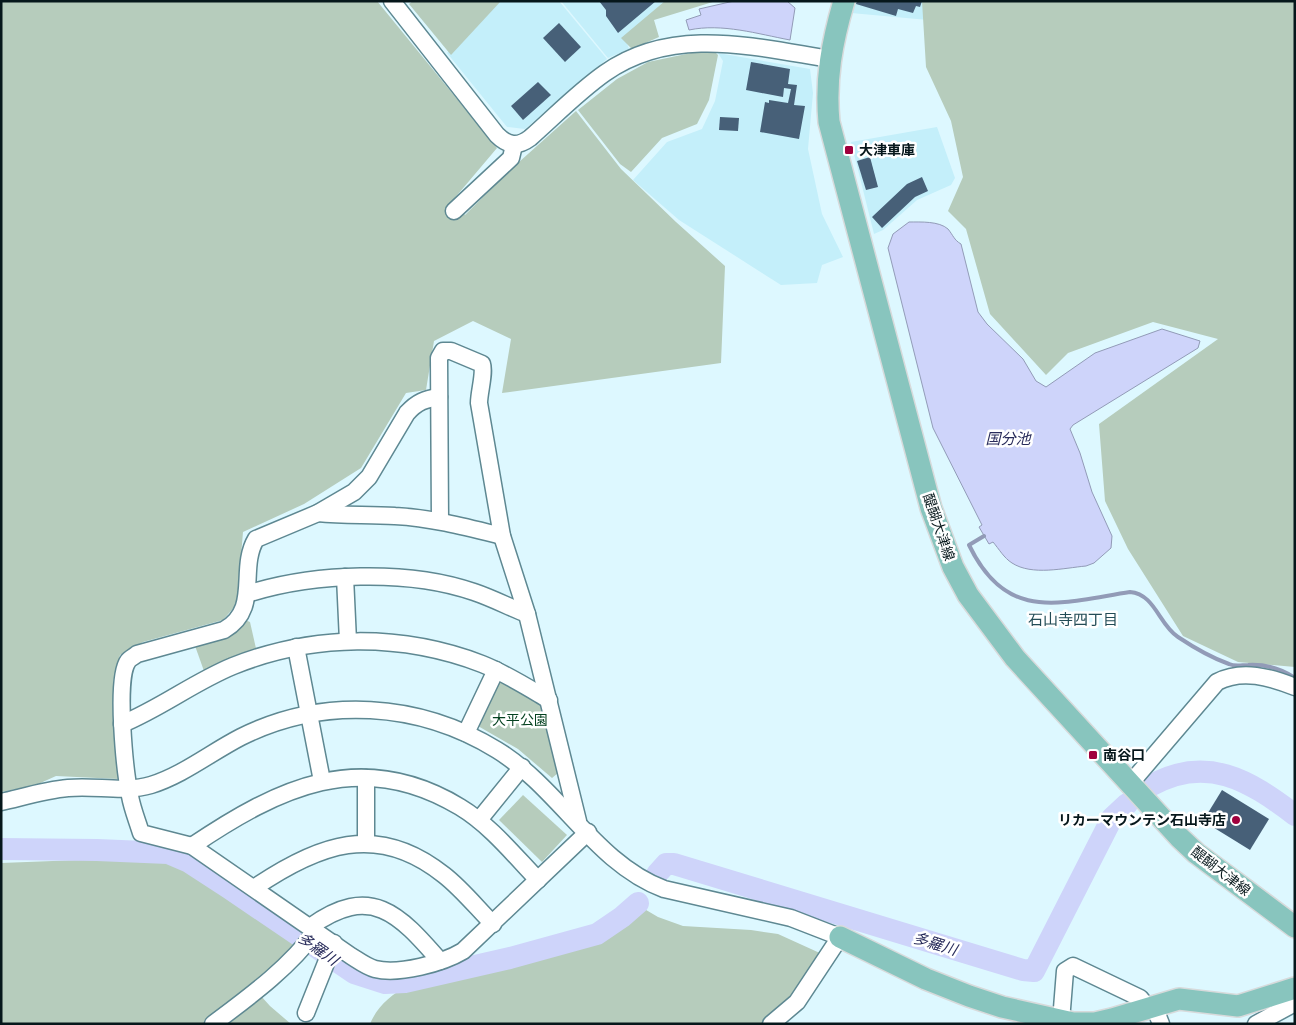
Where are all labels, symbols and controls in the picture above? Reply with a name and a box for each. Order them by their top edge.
place label: 大津車庫 [859,141,915,158]
marker: 大津車庫 [843,144,855,156]
water label: 国分池 [985,429,1032,447]
street label: 醍醐大津線 [920,491,959,563]
district label: 石山寺四丁目 [1028,610,1118,628]
park label: 大平公園 [492,711,548,728]
place label: 南谷口 [1103,746,1145,763]
marker: 南谷口 [1087,749,1099,761]
place label: リカーマウンテン石山寺店 [1058,811,1226,828]
marker: リカーマウンテン石山寺店 [1230,814,1242,826]
street label: 醍醐大津線 [1188,842,1254,899]
water label: 多羅川 [295,928,344,970]
water label: 多羅川 [911,928,961,959]

